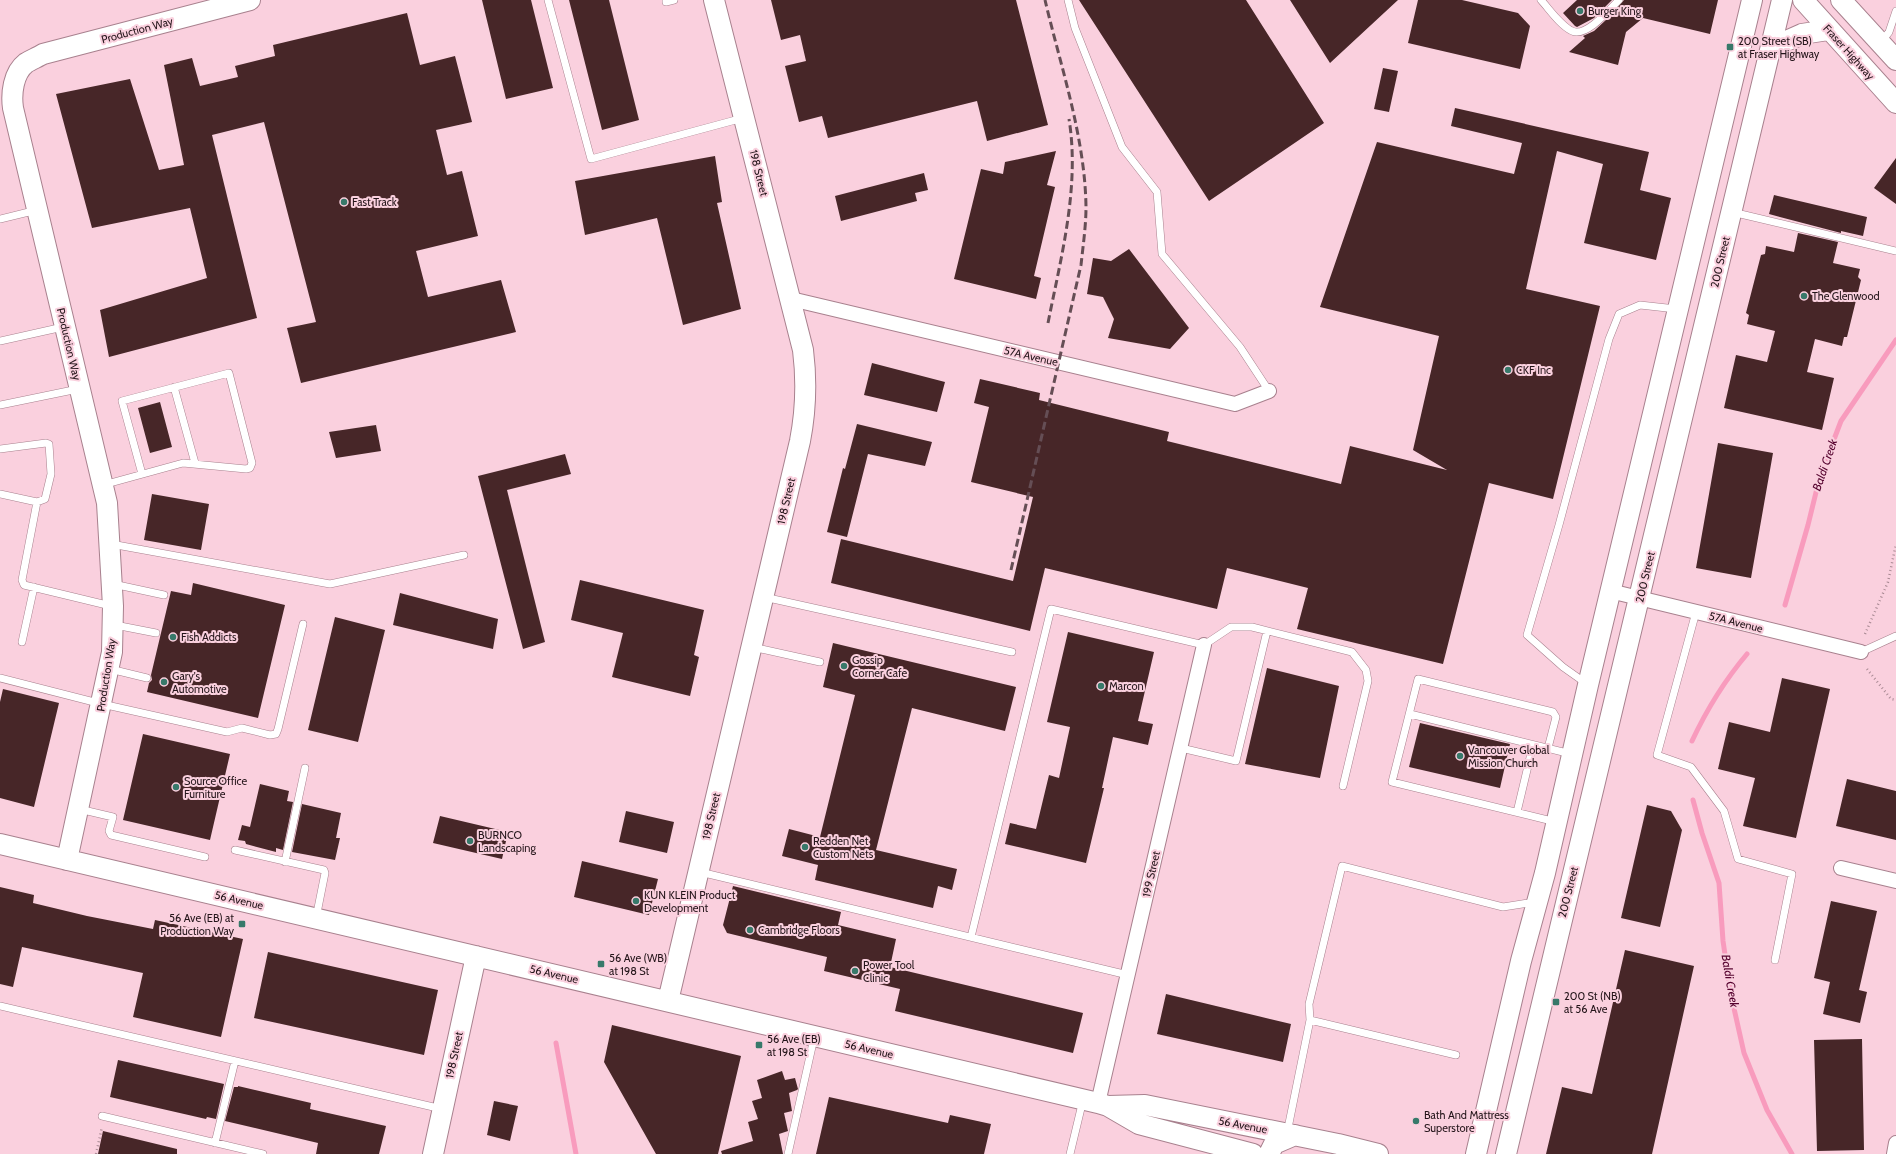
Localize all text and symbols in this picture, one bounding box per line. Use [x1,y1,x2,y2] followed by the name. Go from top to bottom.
[1588,4,1642,18] place label: Burger King
[1575,6,1585,16] marker: Burger King
[100,14,175,46] street label: Production Way
[1820,21,1878,83] street label: Fraser Highway
[1738,34,1820,61] place label: 200 Street (SB) at Fraser Highway
[1725,42,1735,52] marker: 200 Street (SB) at Fraser Highway
[746,148,772,198] street label: 198 Street
[352,195,397,209] place label: Fast Track
[339,197,349,207] marker: Fast Track
[1707,235,1733,289] street label: 200 Street
[1812,289,1880,303] place label: The Glenwood
[1799,291,1809,301] marker: The Glenwood
[54,306,84,382] street label: Production Way
[1003,343,1060,369] street label: 57A Avenue
[1516,363,1551,377] place label: CKF Inc
[1503,365,1513,375] marker: CKF Inc
[1809,436,1841,493] water label: Baldi Creek
[774,476,798,526] street label: 198 Street
[1632,550,1658,604] street label: 200 Street
[1708,609,1765,636] street label: 57A Avenue
[181,630,237,644] place label: Fish Addicts
[168,632,178,642] marker: Fish Addicts
[93,637,119,713] street label: Production Way
[852,653,907,680] place label: Gossip Corner Cafe
[839,661,849,671] marker: Gossip Corner Cafe
[172,669,227,696] place label: Gary's Automotive
[159,677,169,687] marker: Gary's Automotive
[1109,679,1144,693] place label: Marcon
[1096,681,1106,691] marker: Marcon
[1468,743,1550,770] place label: Vancouver Global Mission Church
[1455,751,1465,761] marker: Vancouver Global Mission Church
[184,774,248,801] place label: Source Office Furniture
[171,782,181,792] marker: Source Office Furniture
[699,791,723,841] street label: 198 Street
[478,828,536,855] place label: BURNCO Landscaping
[813,834,874,861] place label: Redden Net Custom Nets
[465,836,475,846] marker: BURNCO Landscaping
[800,842,810,852] marker: Redden Net Custom Nets
[1139,849,1163,898] street label: 199 Street
[1555,865,1581,919] street label: 200 Street
[213,888,265,912] street label: 56 Avenue
[644,888,736,915] place label: KUN KLEIN Product Development
[631,896,641,906] marker: KUN KLEIN Product Development
[160,911,234,938] place label: 56 Ave (EB) at Production Way
[237,919,247,929] marker: 56 Ave (EB) at Production Way
[758,923,840,937] place label: Cambridge Floors
[745,925,755,935] marker: Cambridge Floors
[609,951,667,978] place label: 56 Ave (WB) at 198 St
[1718,953,1743,1009] water label: Baldi Creek
[863,958,915,985] place label: Power Tool Clinic
[596,959,606,969] marker: 56 Ave (WB) at 198 St
[528,962,580,986] street label: 56 Avenue
[850,966,860,976] marker: Power Tool Clinic
[1564,989,1621,1016] place label: 200 St (NB) at 56 Ave
[1551,997,1561,1007] marker: 200 St (NB) at 56 Ave
[442,1030,466,1080] street label: 198 Street
[767,1032,821,1059] place label: 56 Ave (EB) at 198 St
[843,1037,895,1061] street label: 56 Avenue
[754,1040,764,1050] marker: 56 Ave (EB) at 198 St
[1424,1108,1509,1135] place label: Bath And Mattress Superstore
[1217,1113,1269,1137] street label: 56 Avenue
[1411,1116,1421,1126] marker: Bath And Mattress Superstore

